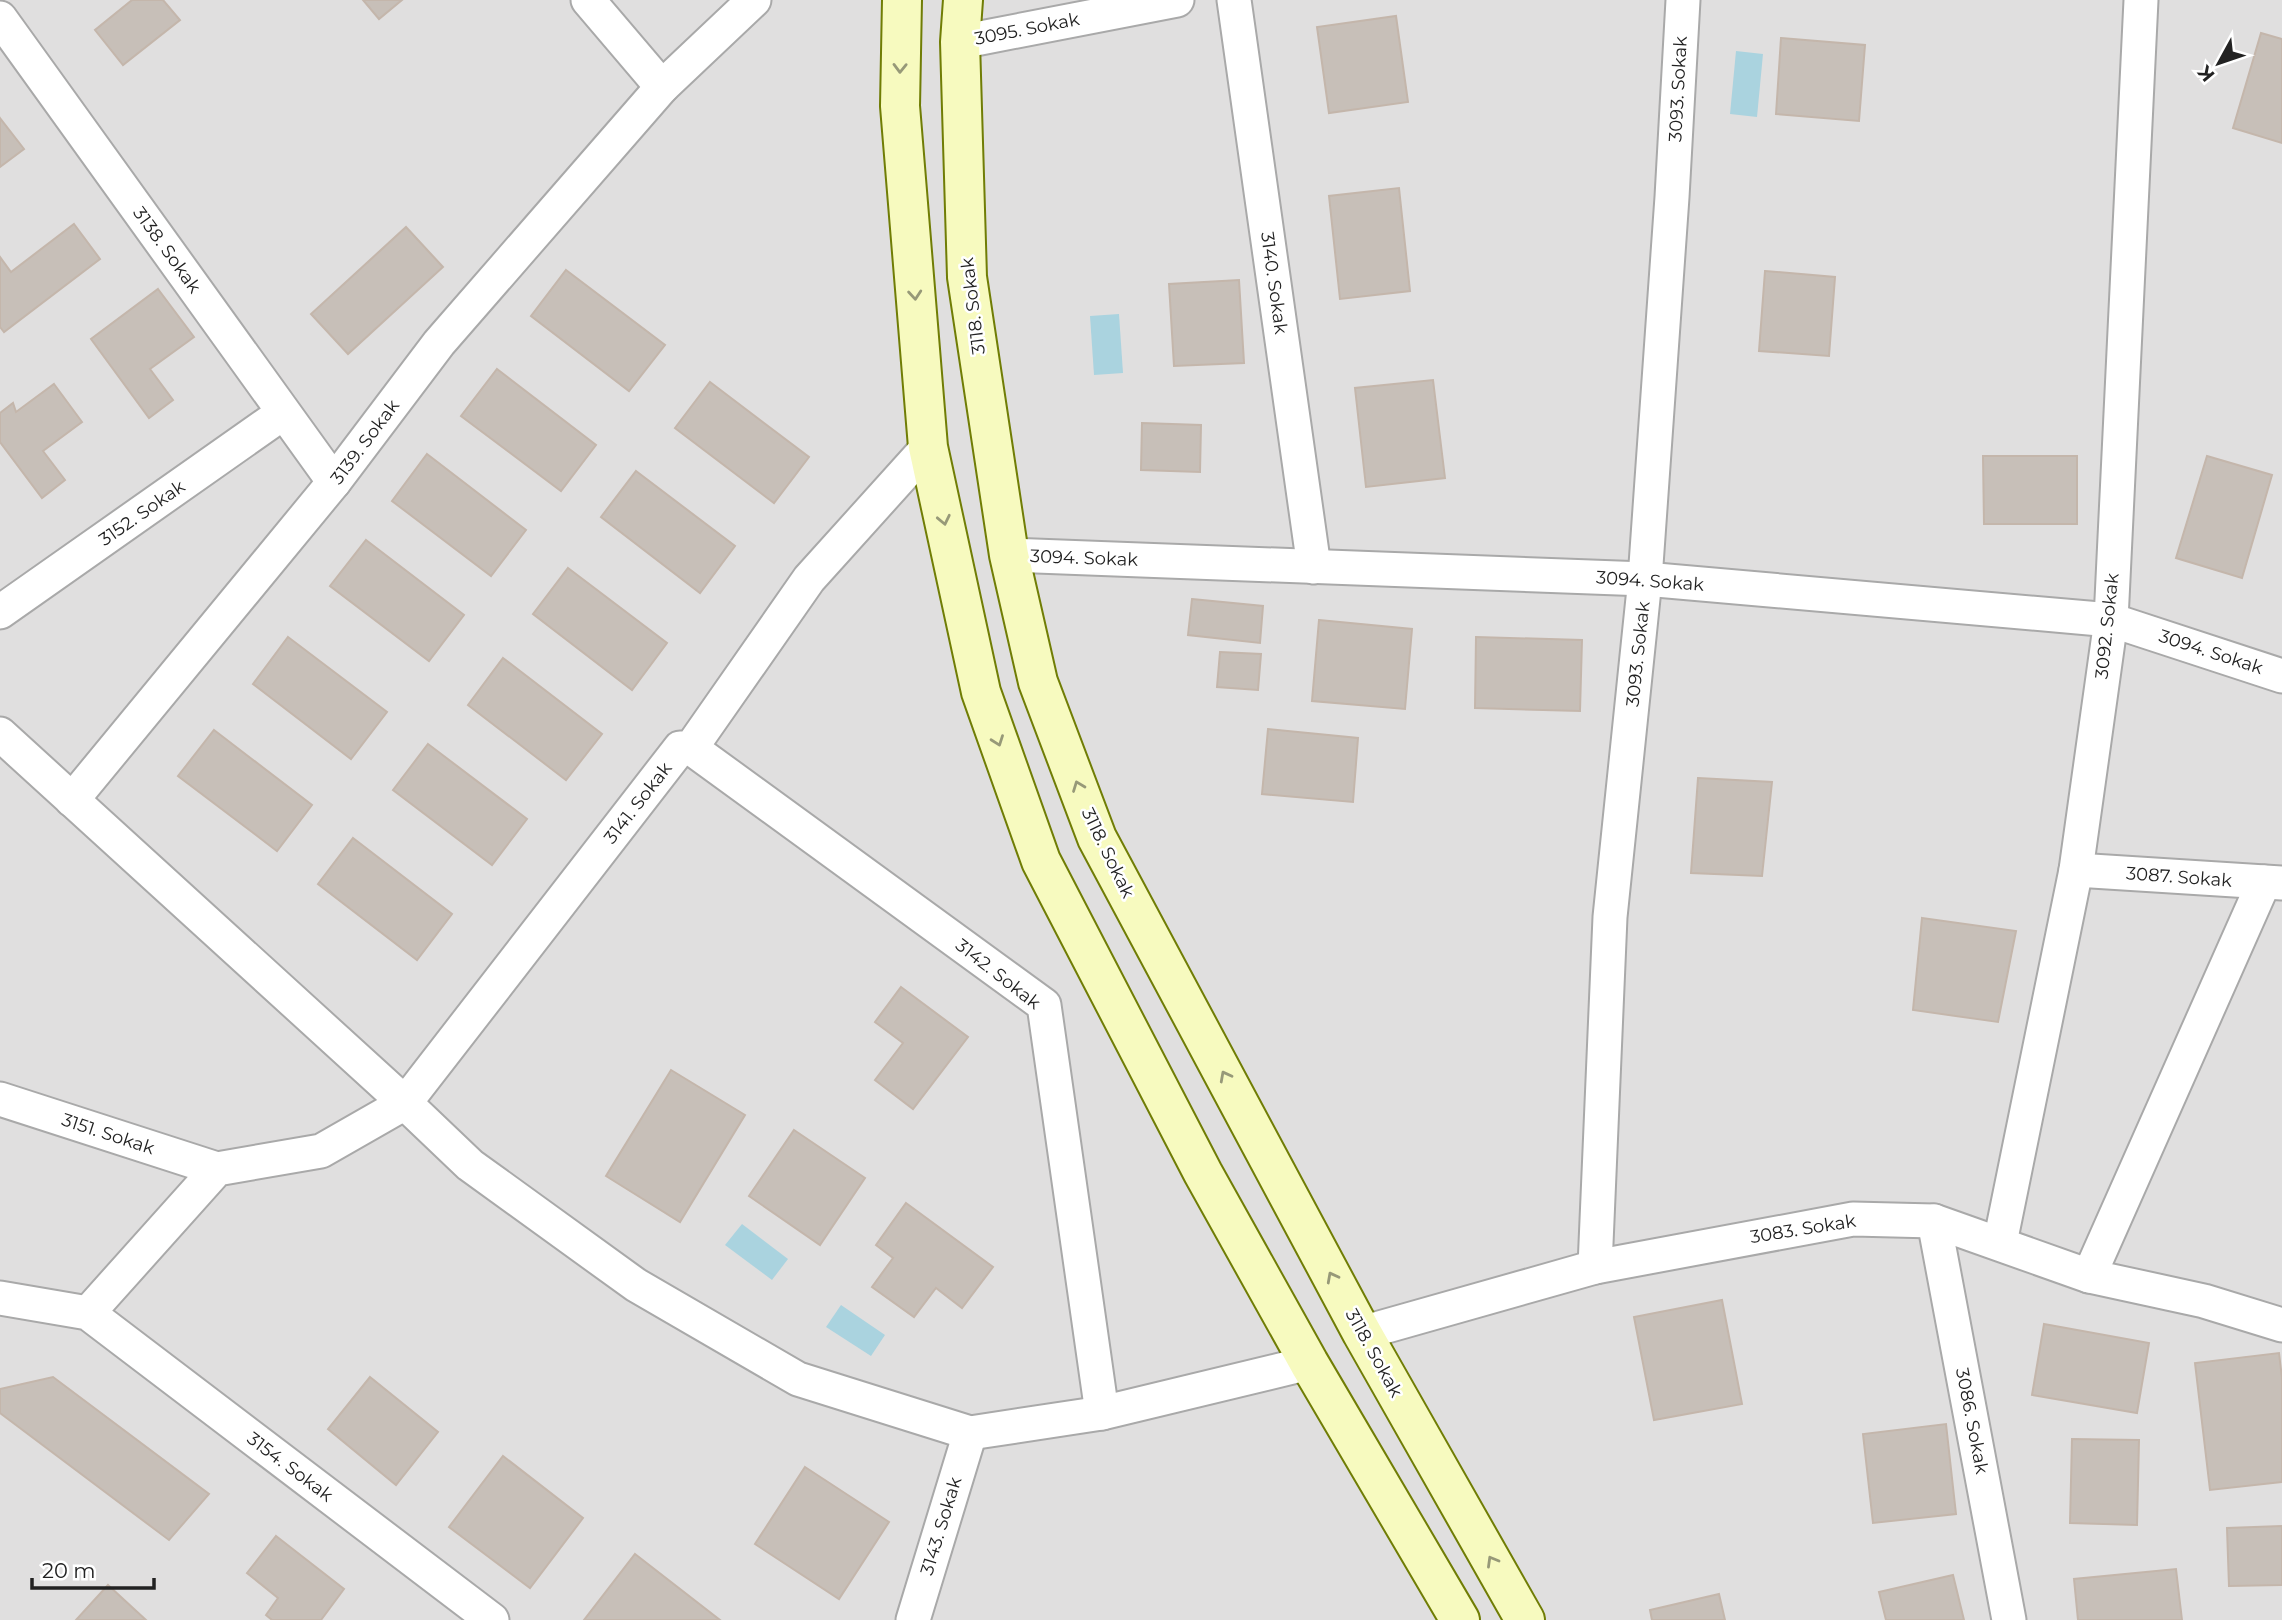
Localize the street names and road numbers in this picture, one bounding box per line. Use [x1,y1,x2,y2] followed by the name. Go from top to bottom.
[973,8,1081,50] street label: 3095. Sokak
[1664,35,1692,142] street label: 3093. Sokak
[128,203,206,298] street label: 3138. Sokak
[1256,230,1292,336] street label: 3140. Sokak
[956,256,990,356] street label: 3118. Sokak
[326,395,404,489] street label: 3139. Sokak
[95,475,189,551] street label: 3152. Sokak
[1030,545,1139,571] street label: 3094. Sokak
[1595,566,1705,596] street label: 3094. Sokak
[2091,572,2124,680] street label: 3092. Sokak
[1622,600,1654,708] street label: 3093. Sokak
[2156,625,2266,679] street label: 3094. Sokak
[599,758,677,848] street label: 3141. Sokak
[1077,804,1139,902] street label: 3118. Sokak
[2125,862,2233,892] street label: 3087. Sokak
[951,934,1045,1014] street label: 3142. Sokak
[59,1109,157,1159] street label: 3151. Sokak
[1749,1210,1858,1248] street label: 3083. Sokak
[1341,1305,1407,1401] street label: 3118. Sokak
[1951,1366,1993,1476] street label: 3086. Sokak
[243,1428,338,1507] street label: 3154. Sokak
[916,1474,966,1578] street label: 3143. Sokak

